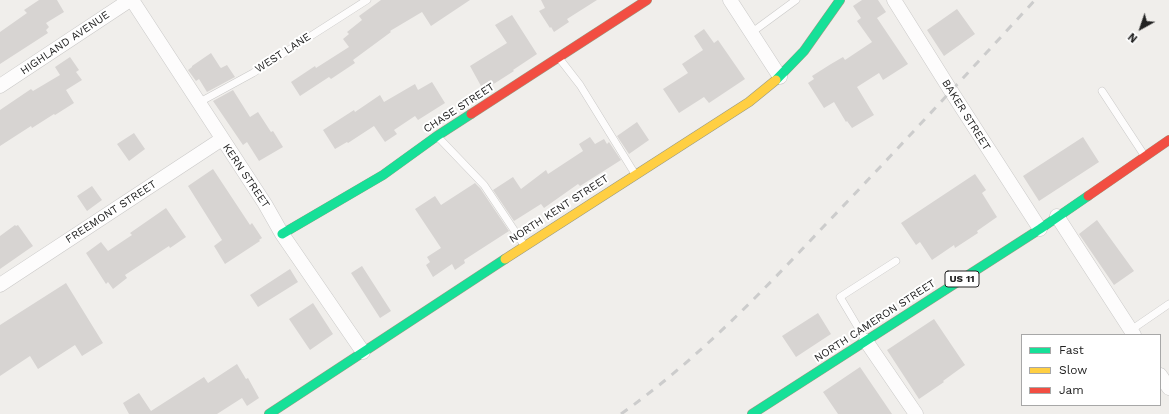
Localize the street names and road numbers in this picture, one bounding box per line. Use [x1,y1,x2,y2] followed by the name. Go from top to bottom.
[18,8,112,78] street label: HIGHLAND AVENUE
[253,30,313,76] street label: WEST LANE
[939,77,993,153] street label: BAKER STREET
[421,80,497,136] street label: CHASE STREET
[220,141,272,211] street label: KERN STREET
[507,172,611,246] street label: NORTH KENT STREET
[63,178,159,246] street label: FREEMONT STREET
[945,271,979,287] road number: US 11
[812,277,938,365] street label: NORTH CAMERON STREET

